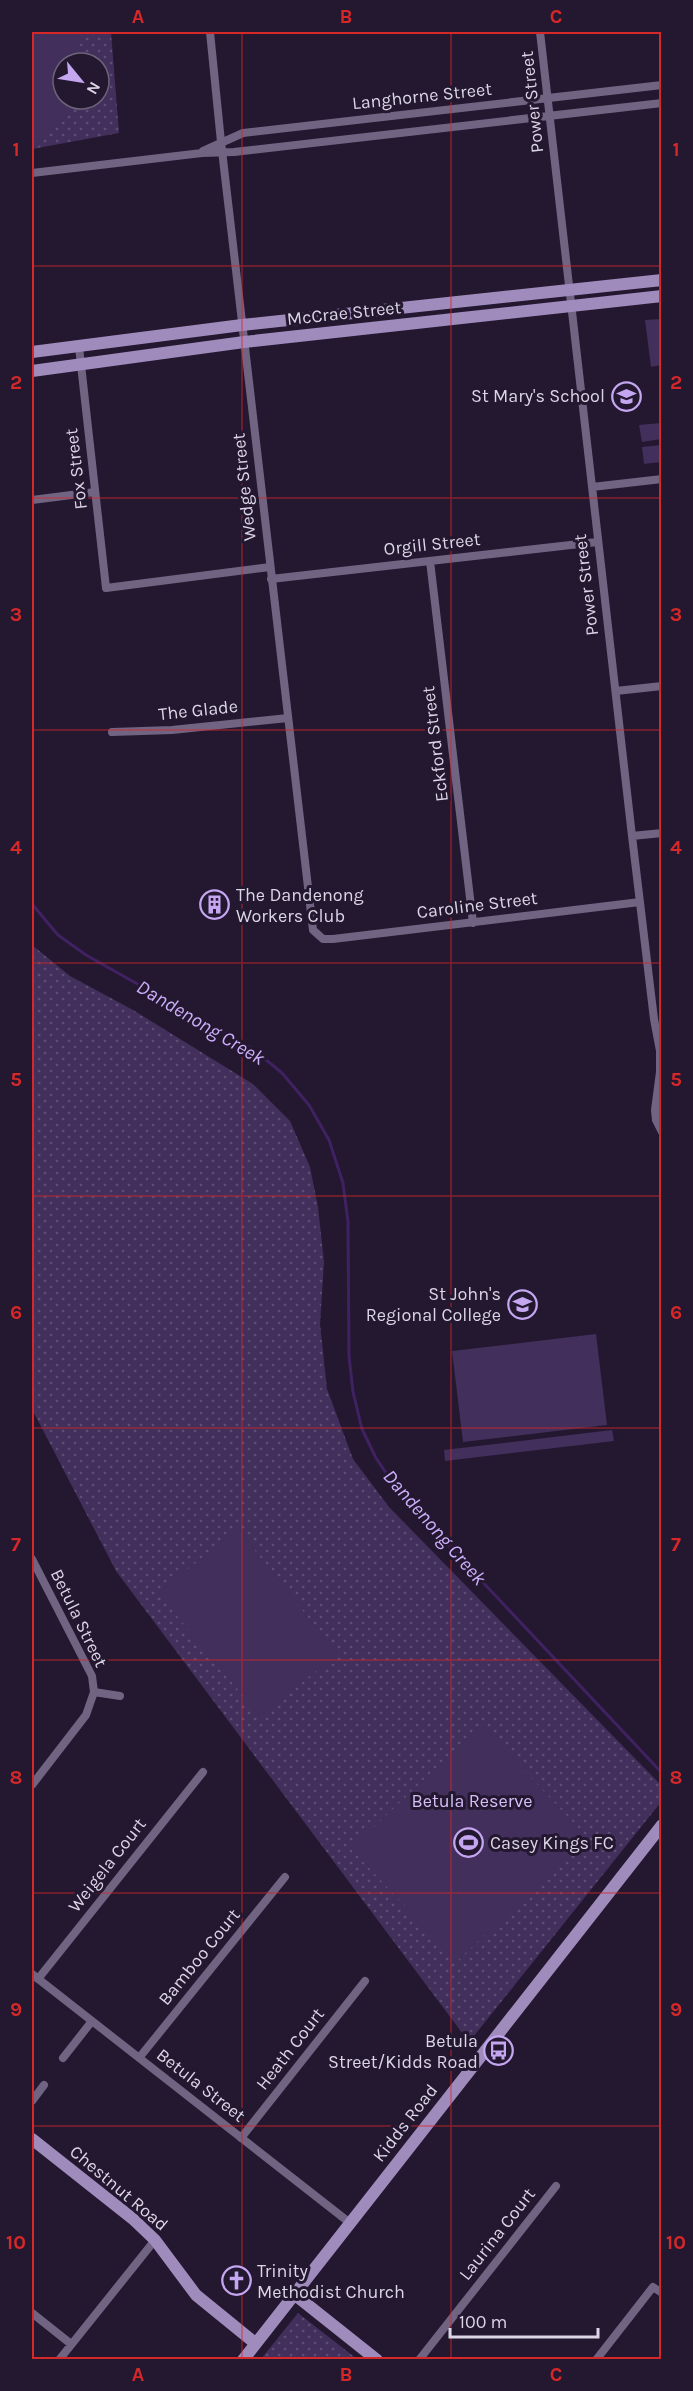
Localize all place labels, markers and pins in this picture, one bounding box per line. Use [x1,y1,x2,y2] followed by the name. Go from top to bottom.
[610,380,642,412] school or university icon: St Mary's School
[471,385,605,407] place label: St Mary's School
[236,884,364,927] place label: The Dandenong Workers Club
[199,889,231,921] building icon: The Dandenong Workers Club
[366,1283,501,1326] place label: St John's Regional College
[506,1288,538,1320] school or university icon: St John's Regional College
[453,1827,485,1859] sports icon: Casey Kings FC
[490,1832,614,1854] place label: Casey Kings FC
[328,2030,478,2073] place label: Betula Street/Kidds Road
[483,2035,515,2067] bus stop icon: Betula Street/Kidds Road
[257,2260,405,2303] place label: Trinity Methodist Church
[220,2265,252,2297] church icon: Trinity Methodist Church

